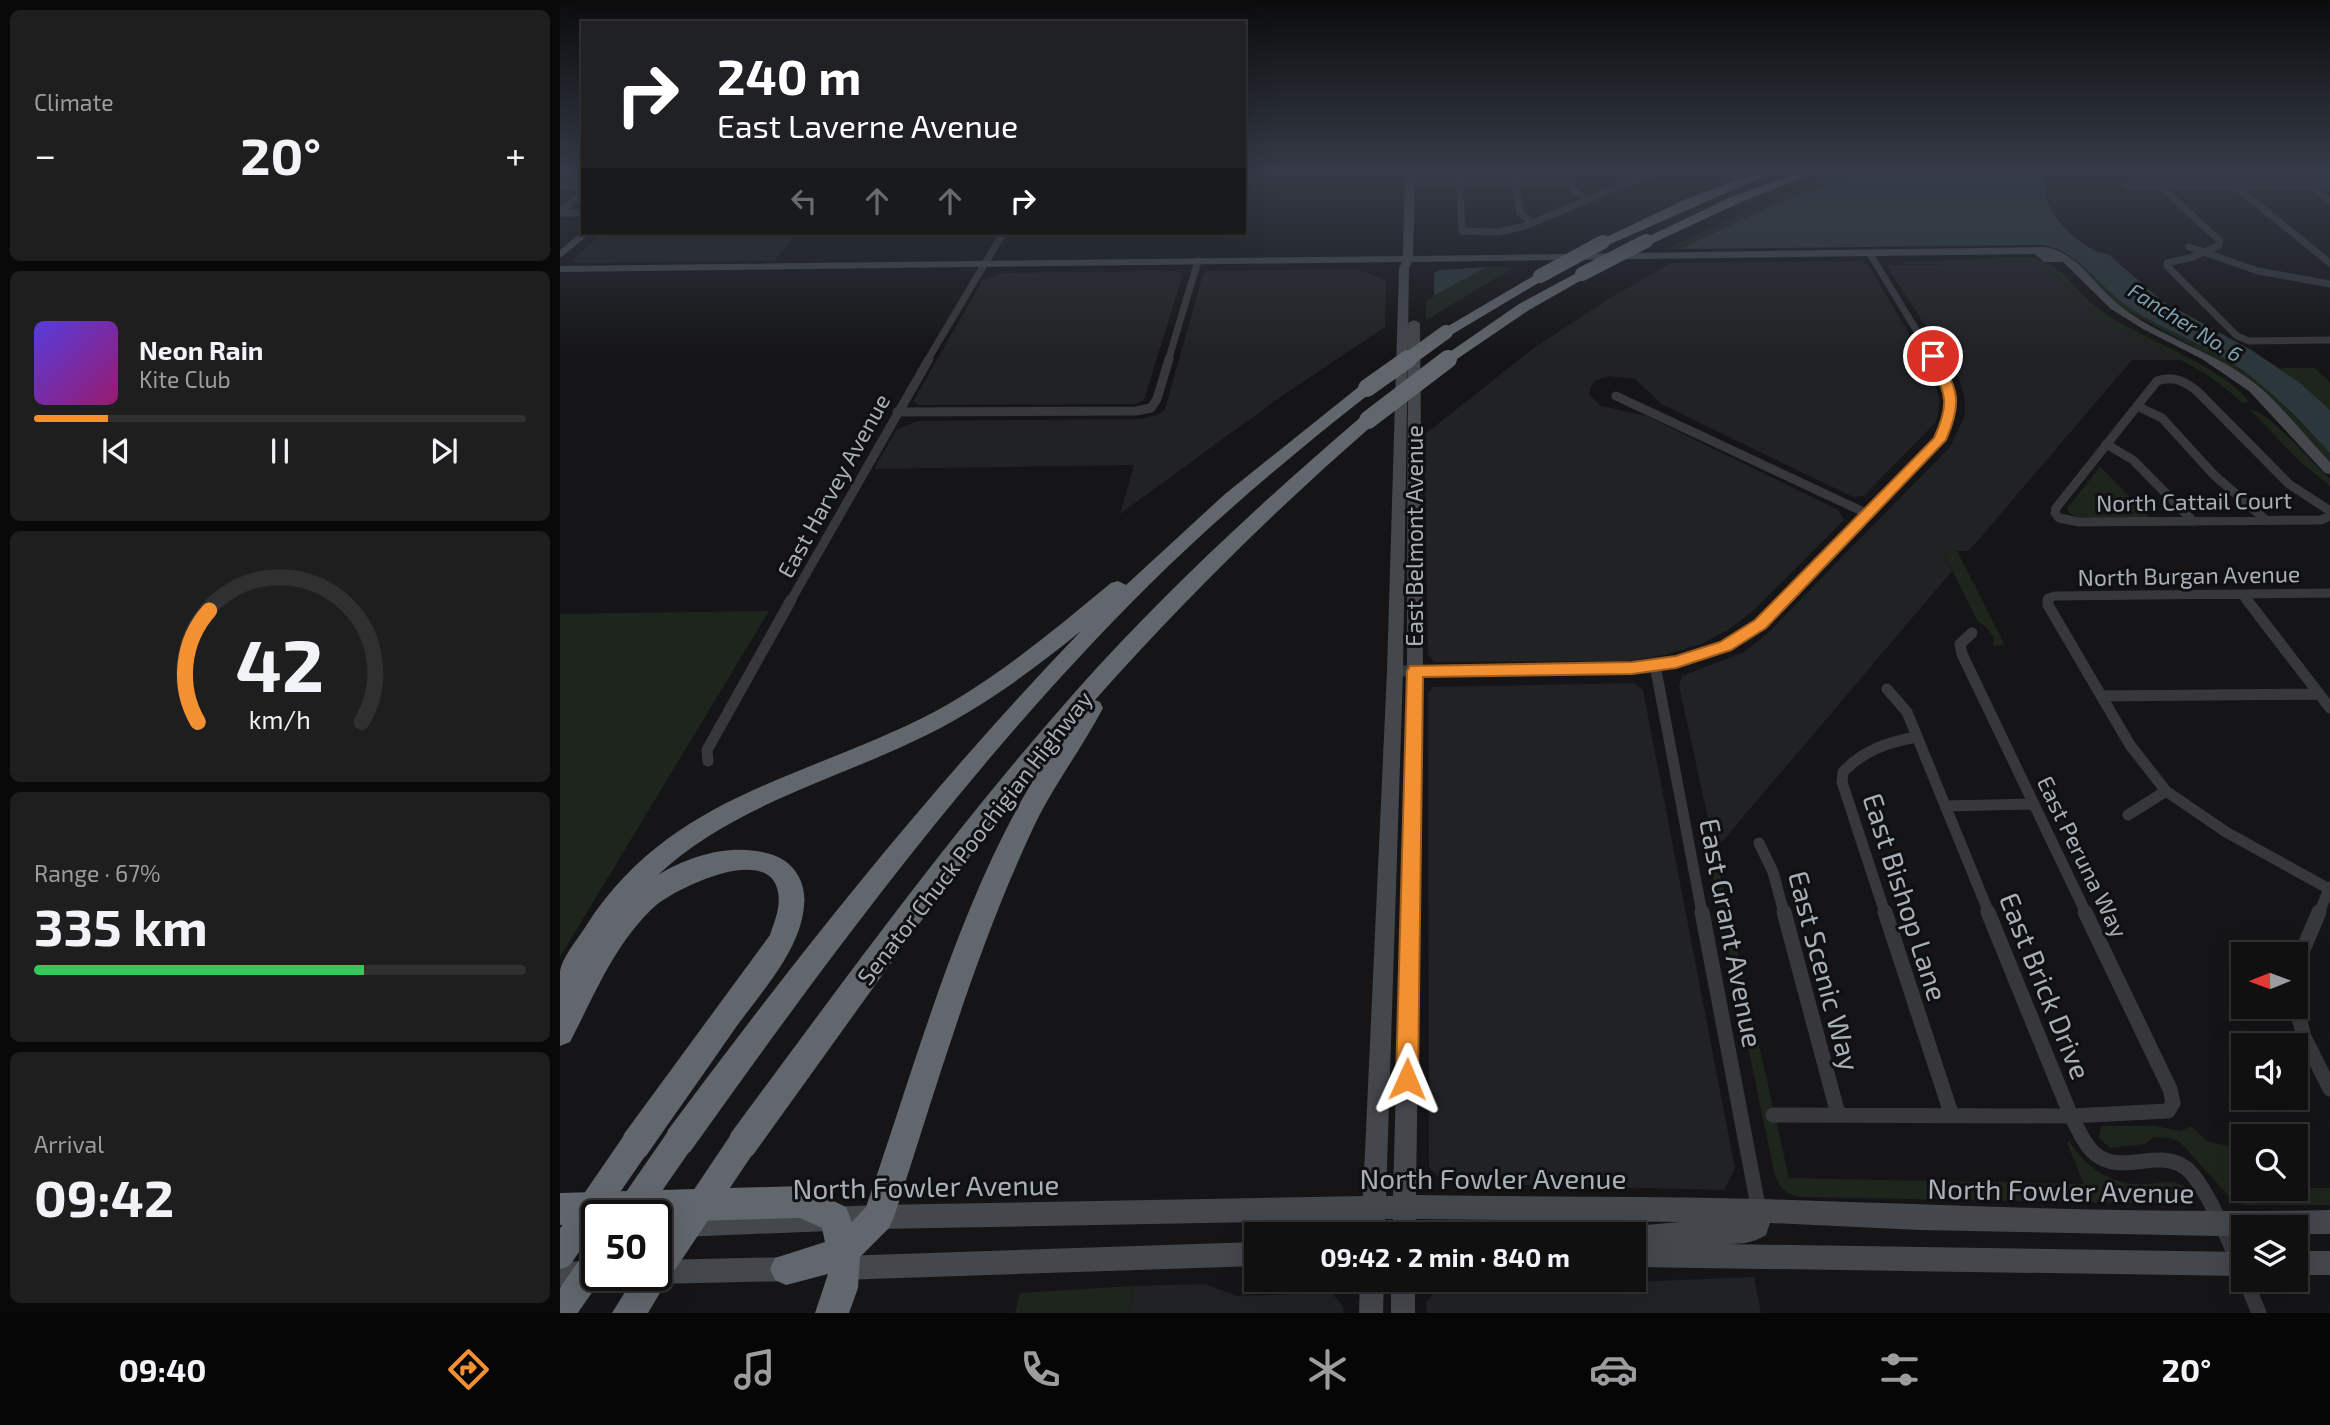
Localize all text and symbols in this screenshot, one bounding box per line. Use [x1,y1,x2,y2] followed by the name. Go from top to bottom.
[717,46,861,105] text: 240 m
[602,49,693,140] icon: right
[34,88,114,116] text: Climate
[717,106,1018,144] text: East Laverne Avenue
[240,123,321,185] text: 20°
[34,131,56,177] text: −
[505,131,526,177] text: +
[785,182,823,220] icon: left
[858,182,896,220] icon: ahead
[931,182,969,220] icon: ahead
[1004,182,1042,220] icon: right
[2124,277,2247,367] water label: Fancher No. 6
[1903,326,1963,386] pin
[139,334,263,365] text: Neon Rain
[1914,337,1952,375] icon: arrive
[139,365,231,393] text: Kite Club
[771,389,895,582] street label: East Harvey Avenue
[1400,425,1428,647] street label: East Belmont Avenue
[97,432,135,470] icon: previous
[261,432,299,470] icon: pause
[425,432,463,470] icon: next
[2096,485,2292,517] street label: North Cattail Court
[2077,559,2301,591] street label: North Burgan Avenue
[236,620,324,708] text: 42
[851,685,1098,990] street label: Senator Chuck Poochigian Highway
[249,704,311,734] text: km/h
[2032,771,2134,942] street label: East Peruna Way
[1856,789,1956,1005] street label: East Bishop Lane
[1693,815,1771,1050] street label: East Grant Avenue
[34,859,160,887] text: Range · 67%
[1782,867,1868,1075] street label: East Scenic Way
[1993,887,2099,1084] street label: East Brick Drive
[34,894,208,956] text: 335 km
[2231,942,2308,1018] north arrow
[2231,942,2308,1292] map controls
[2231,1033,2308,1110] button: sound
[1370,1042,1444,1116] position arrow
[2231,1124,2308,1201] button: search
[34,1130,104,1158] text: Arrival
[1360,1161,1626,1195] street label: North Fowler Avenue
[34,1165,174,1227] text: 09:42
[792,1167,1060,1205] street label: North Fowler Avenue
[1927,1171,2195,1209] street label: North Fowler Avenue
[581,1200,672,1291] speed limit sign: 50
[2231,1215,2308,1292] button: layers
[1320,1241,1570,1272] text: 09:42 · 2 min · 840 m
[444,1345,493,1394] icon: directions
[730,1345,779,1394] icon: music
[1016,1345,1065,1394] icon: phone
[1303,1345,1352,1394] icon: climate
[1589,1345,1638,1394] icon: car
[1875,1345,1924,1394] icon: filters
[119,1350,207,1388] text: 09:40
[2161,1350,2211,1388] text: 20°

